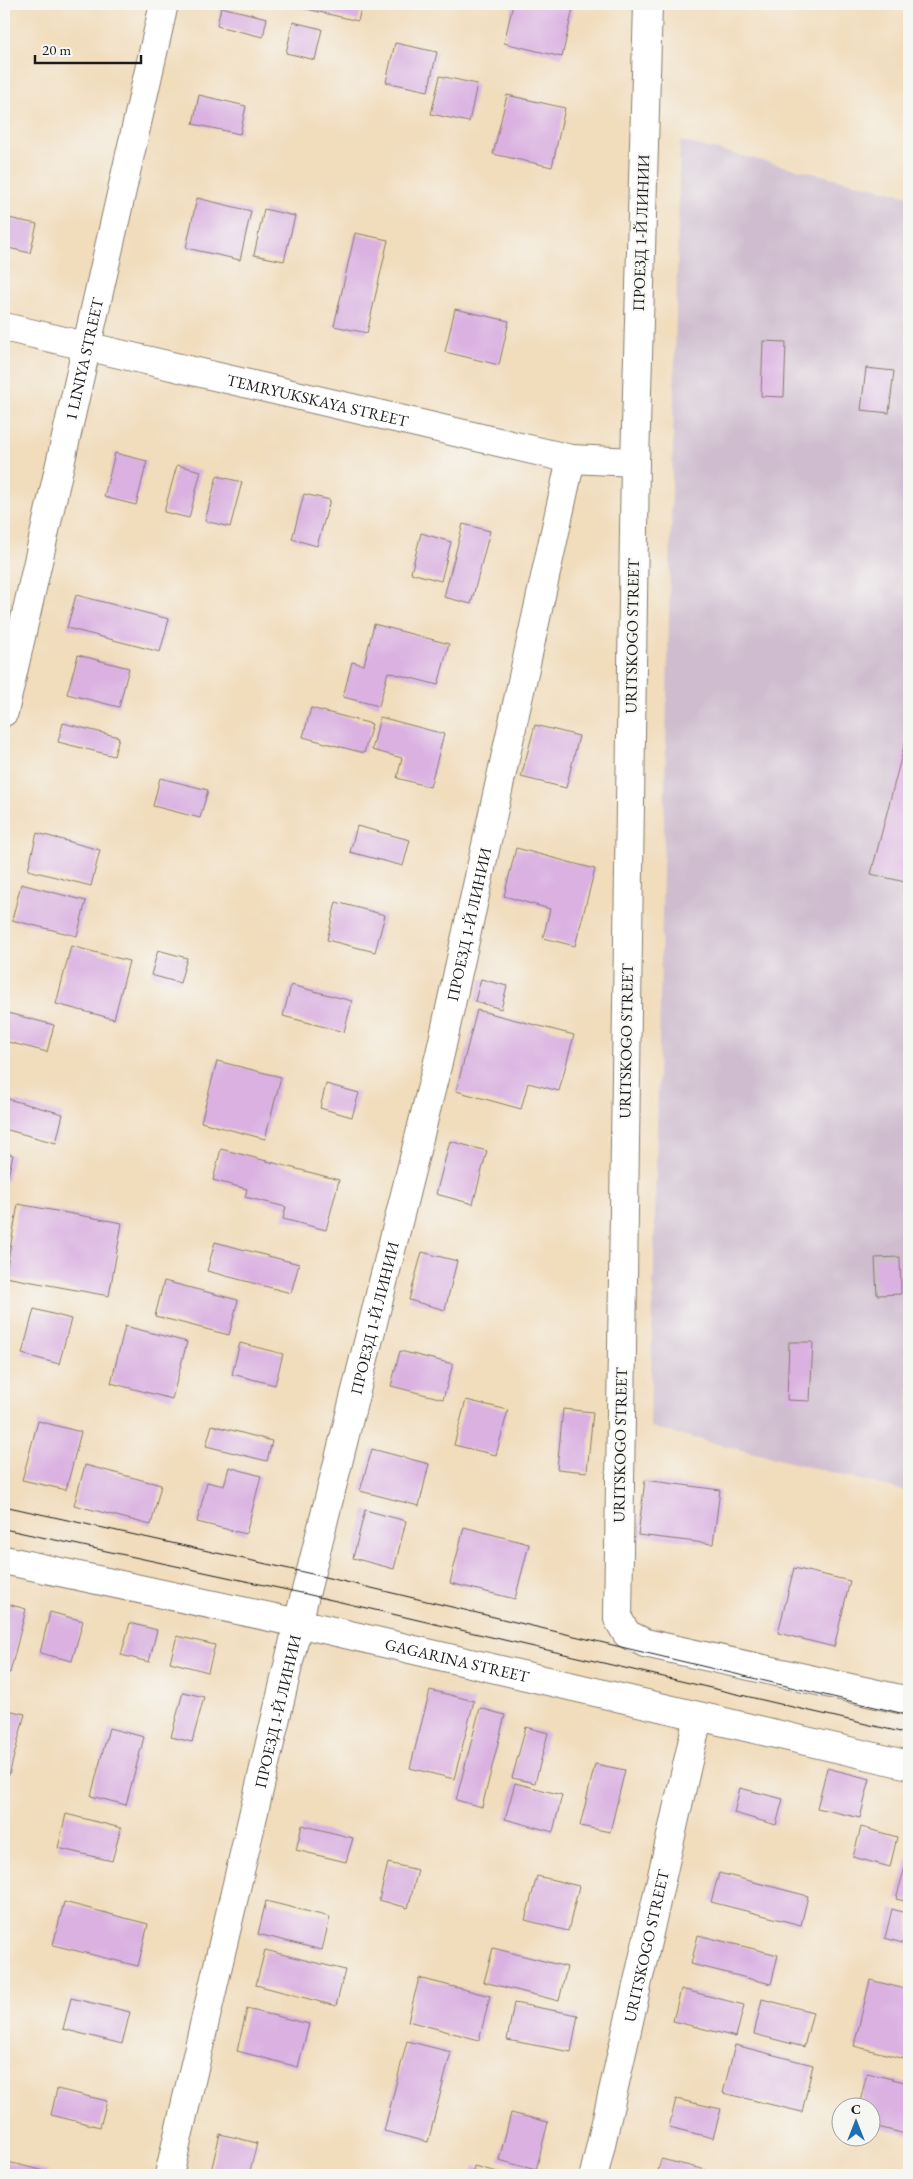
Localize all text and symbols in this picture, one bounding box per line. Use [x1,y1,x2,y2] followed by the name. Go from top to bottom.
[35,32,141,64] scale bar
[42,40,71,59] text: 20 m
[628,154,654,312] street label: ПРОЕЗД 1-Й ЛИНИИ
[60,295,108,422] street label: 1 LINIYA STREET
[225,369,411,431] street label: TEMRYUKSKAYA STREET
[620,558,644,714] street label: URITSKOGO STREET
[441,845,496,1003] street label: ПРОЕЗД 1-Й ЛИНИИ
[614,963,638,1119] street label: URITSKOGO STREET
[345,1239,403,1397] street label: ПРОЕЗД 1-Й ЛИНИИ
[608,1367,632,1523] street label: URITSKOGO STREET
[249,1633,305,1790] street label: ПРОЕЗД 1-Й ЛИНИИ
[383,1633,531,1687] street label: GAGARINA STREET
[619,1867,674,2024] street label: URITSKOGO STREET
[830,2096,880,2146] north arrow
[851,2100,861,2118] text: С

